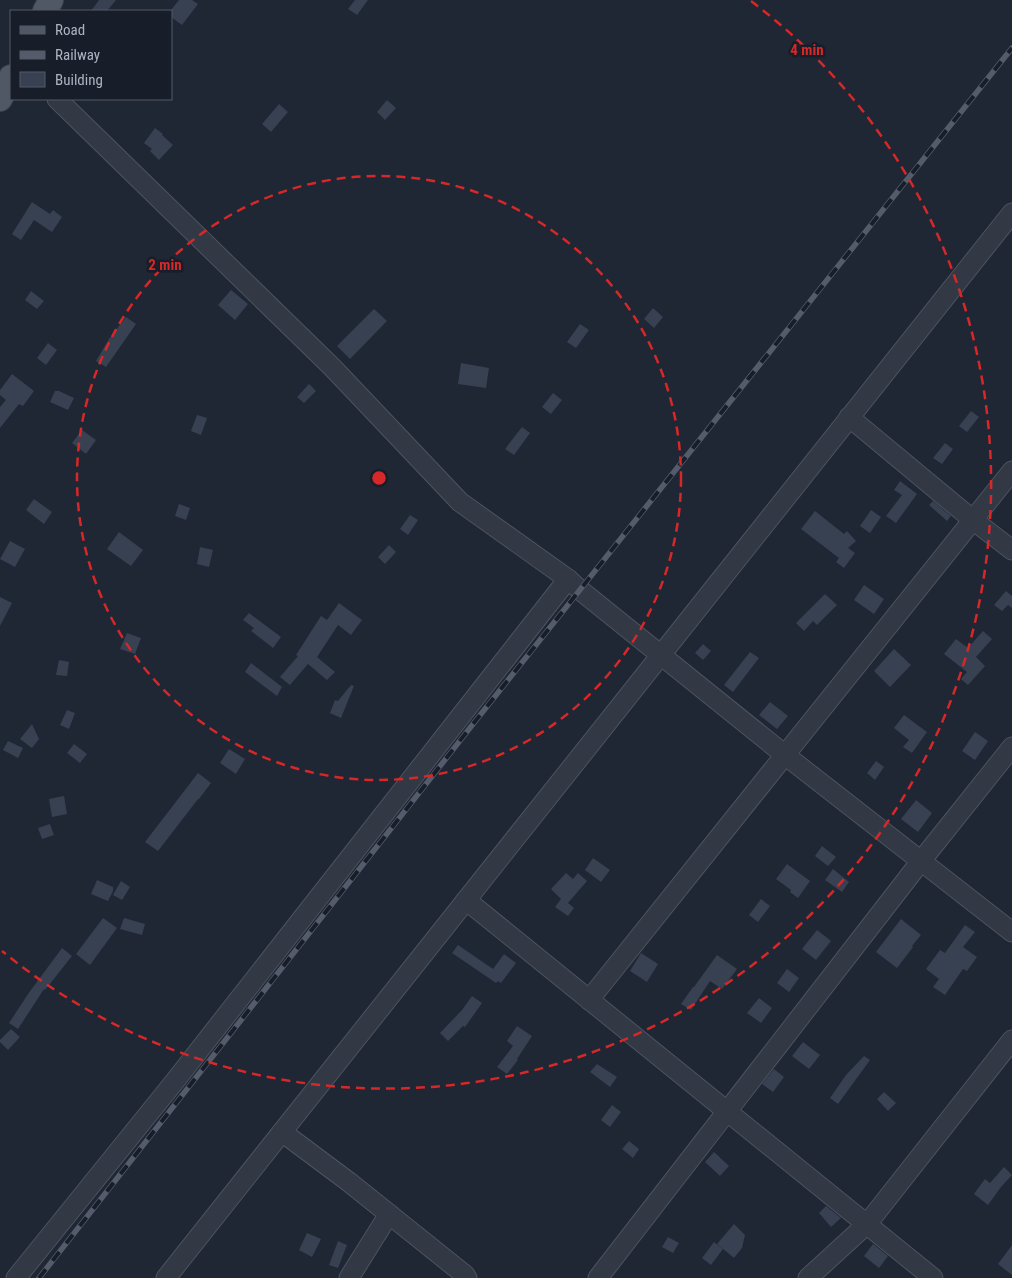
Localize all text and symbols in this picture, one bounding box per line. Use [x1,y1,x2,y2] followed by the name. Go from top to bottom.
[10,10,172,100] legend
[55,21,85,39] text: Road
[790,41,824,59] text: 4 min
[55,46,100,64] text: Railway
[55,71,103,89] text: Building
[148,256,182,274] text: 2 min
[370,469,388,487] centre of rings

